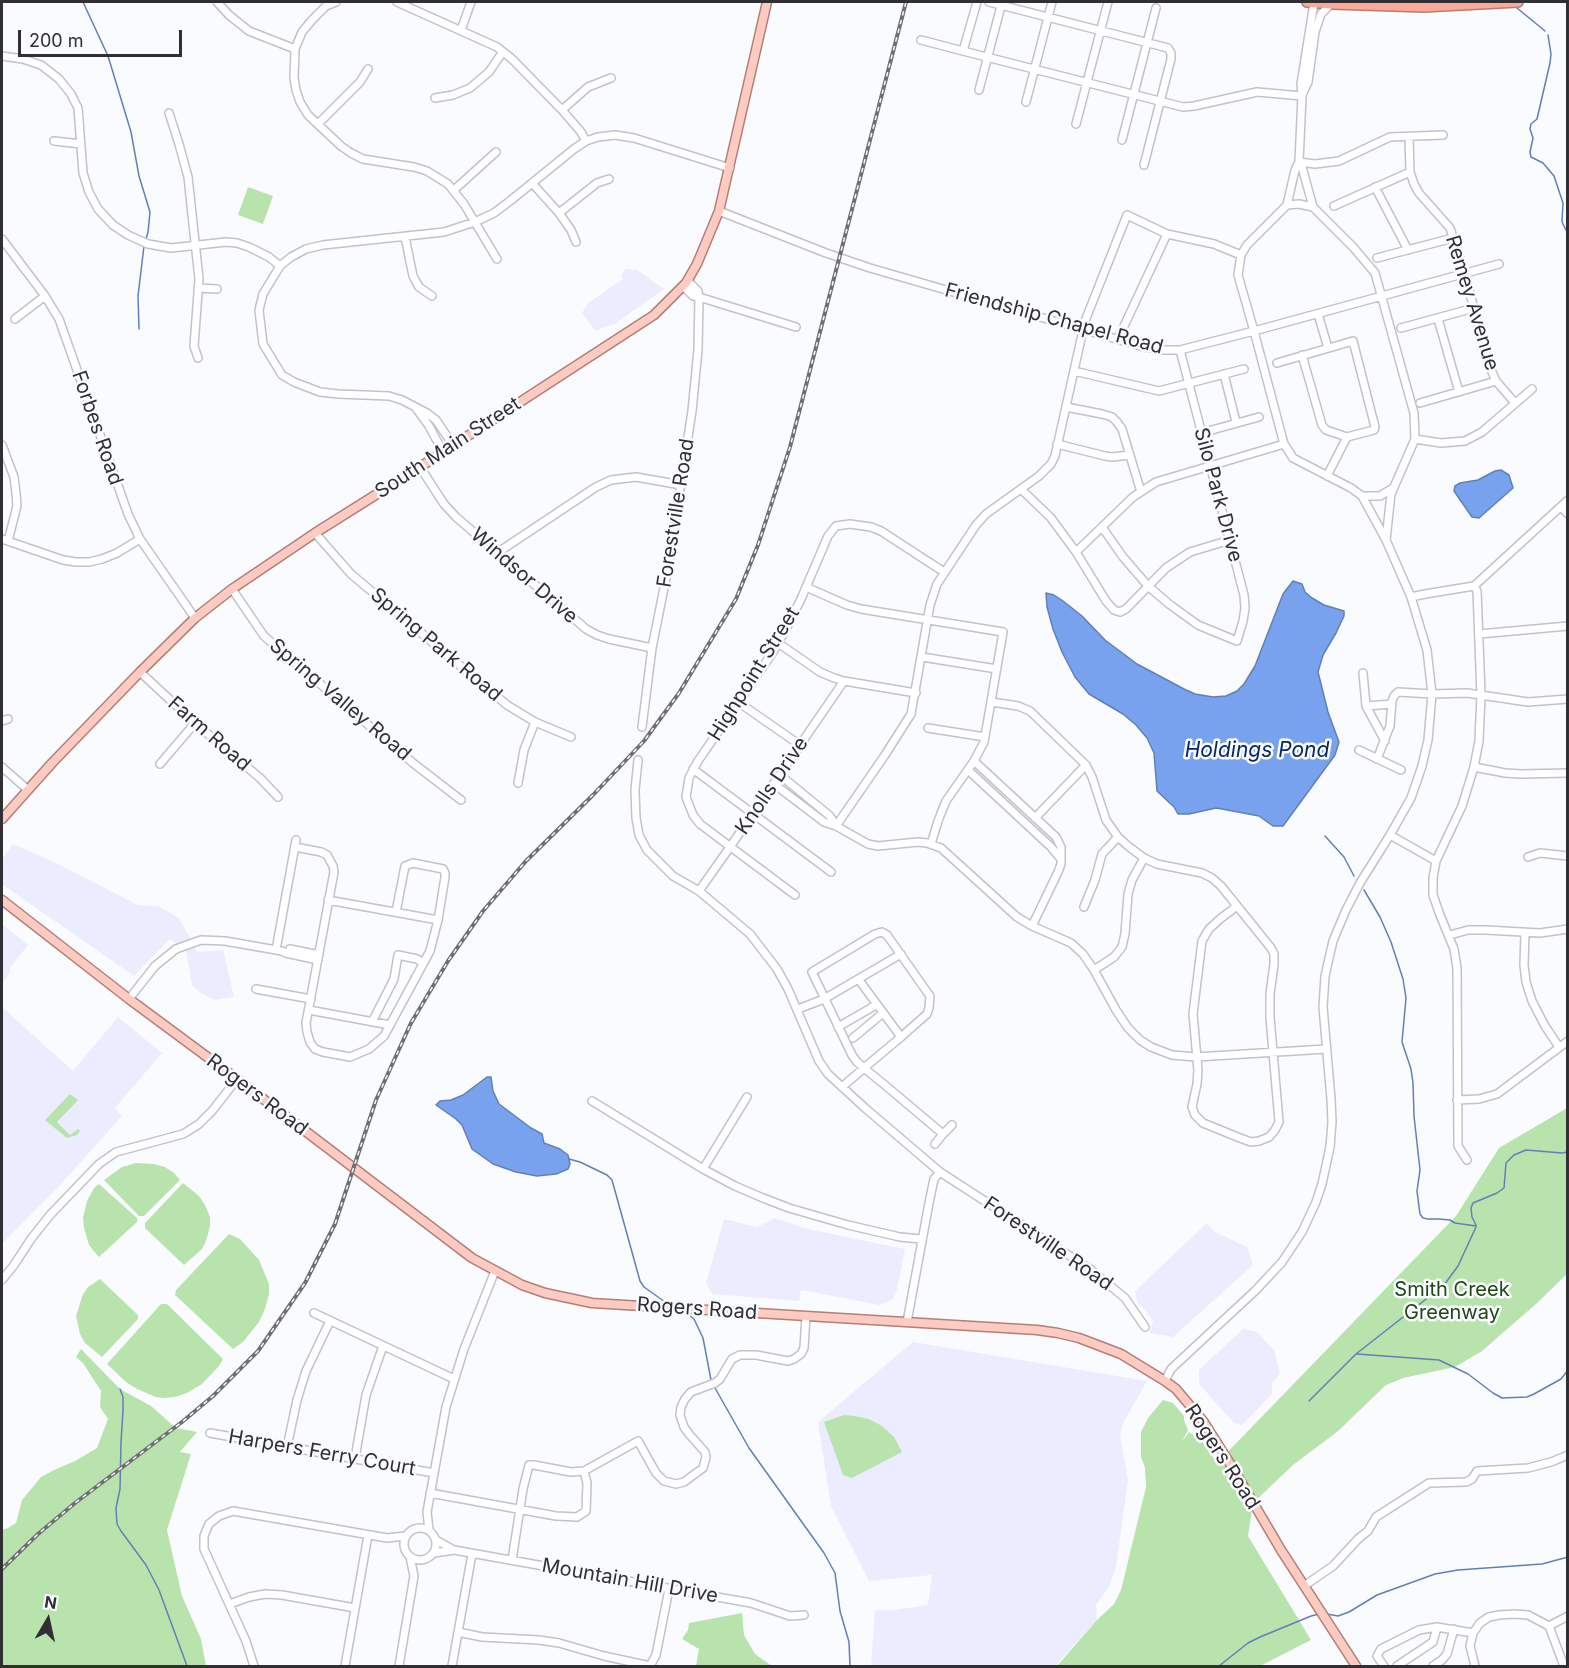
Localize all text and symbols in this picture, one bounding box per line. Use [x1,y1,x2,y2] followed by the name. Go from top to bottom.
[21,18,184,56] scale bar
[29,30,84,51] text: 200 m
[1440,232,1504,374] street label: Remey Avenue
[942,278,1166,360] street label: Friendship Chapel Road
[66,368,128,488] street label: Forbes Road
[371,392,525,504] street label: South Main Street
[1189,425,1247,565] street label: Silo Park Drive
[652,437,700,589] street label: Forestville Road
[466,523,582,629] street label: Windsor Drive
[365,583,507,707] street label: Spring Park Road
[703,603,805,745] street label: Highpoint Street
[264,634,416,766] street label: Spring Valley Road
[163,692,255,776] street label: Farm Road
[731,733,813,839] street label: Knolls Drive
[1185,738,1329,764] water label: Holdings Pond
[202,1049,312,1141] street label: Rogers Road
[979,1192,1117,1296] street label: Forestville Road
[1394,1278,1510,1325] park label: Smith Creek Greenway
[636,1293,758,1325] street label: Rogers Road
[1179,1400,1265,1514] street label: Rogers Road
[227,1425,417,1481] street label: Harpers Ferry Court
[540,1554,720,1608] street label: Mountain Hill Drive
[18,1590,78,1650] north arrow
[43,1591,58,1613] text: N

